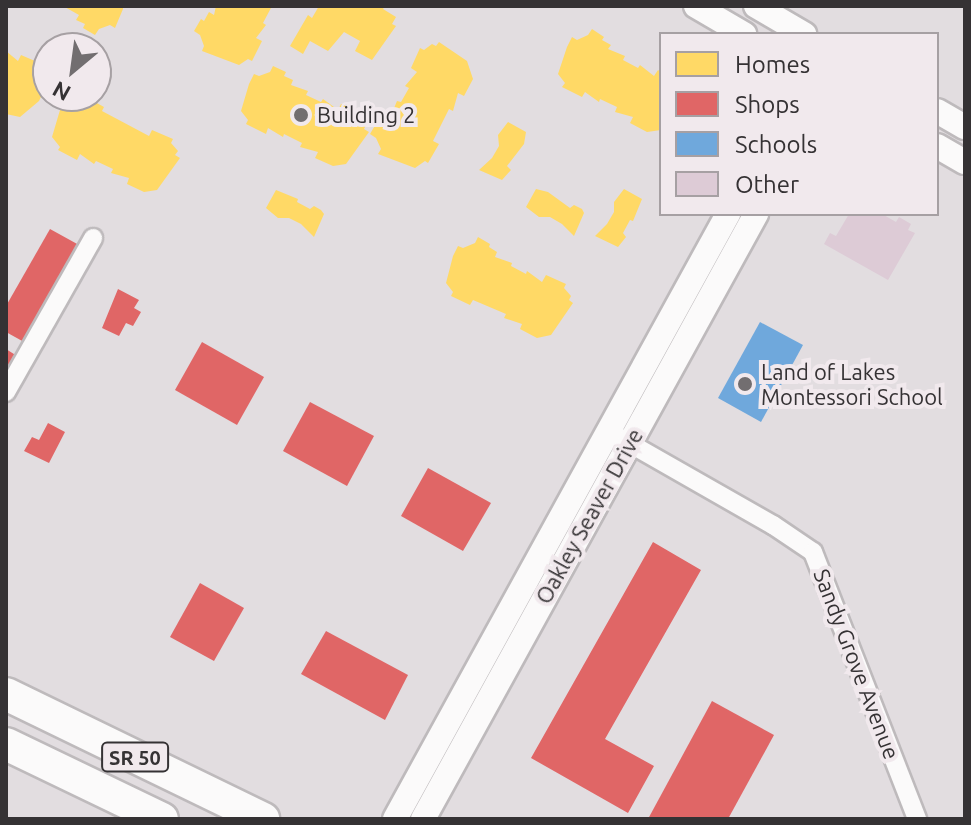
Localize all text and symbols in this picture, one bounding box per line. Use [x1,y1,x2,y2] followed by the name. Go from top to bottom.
[32,32,112,112] north arrow
[659,32,939,216] legend
[735,51,810,78] text: Homes
[48,77,74,107] text: N
[735,91,800,118] text: Shops
[317,102,416,128] place label: Building 2
[292,106,310,124] marker: Building 2
[735,131,817,158] text: Schools
[735,171,799,198] text: Other
[761,358,943,410] place label: Land of Lakes Montessori School
[736,375,754,393] marker: Land of Lakes Montessori School
[530,424,648,608] street label: Oakley Seaver Drive
[809,565,905,763] street label: Sandy Grove Avenue
[101,741,169,773] road number: SR 50

